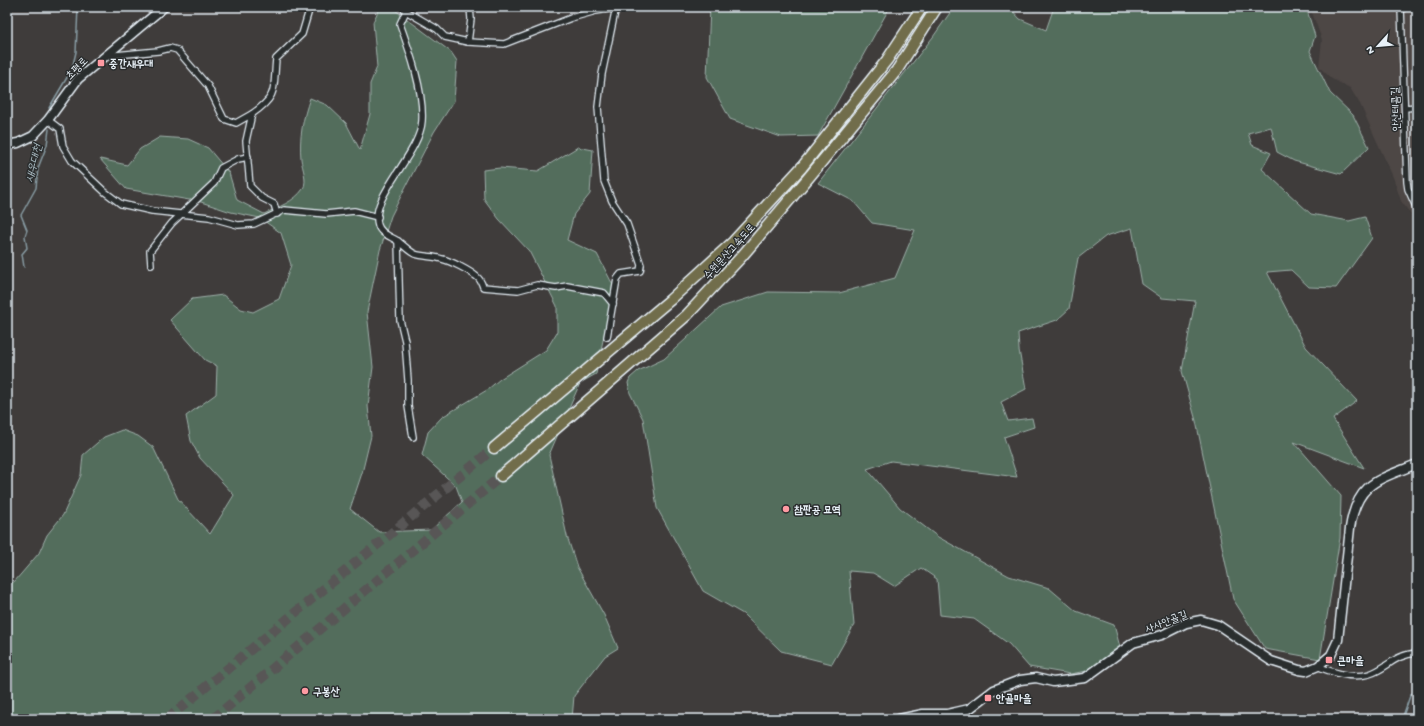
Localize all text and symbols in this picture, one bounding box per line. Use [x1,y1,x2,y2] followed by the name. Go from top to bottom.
[1358,26,1398,66] north arrow
[1364,44,1378,56] text: N
[63,55,91,83] street label: 초평로
[96,58,106,68] marker: 중간새우대
[109,58,153,71] place label: 중간새우대
[1389,86,1404,131] street label: 안산테콤길
[23,142,47,184] water label: 새우대천
[702,221,759,283] street label: 수원문산고속도로
[781,504,791,514] marker: 참판공 묘역
[794,504,841,517] place label: 참판공 묘역
[1144,608,1190,636] street label: 사사안골길
[1324,655,1334,665] marker: 큰마을
[1337,655,1364,668] place label: 큰마을
[300,686,310,696] marker: 구봉산
[313,686,340,699] place label: 구봉산
[983,693,993,703] marker: 안골마을
[996,693,1032,706] place label: 안골마을

